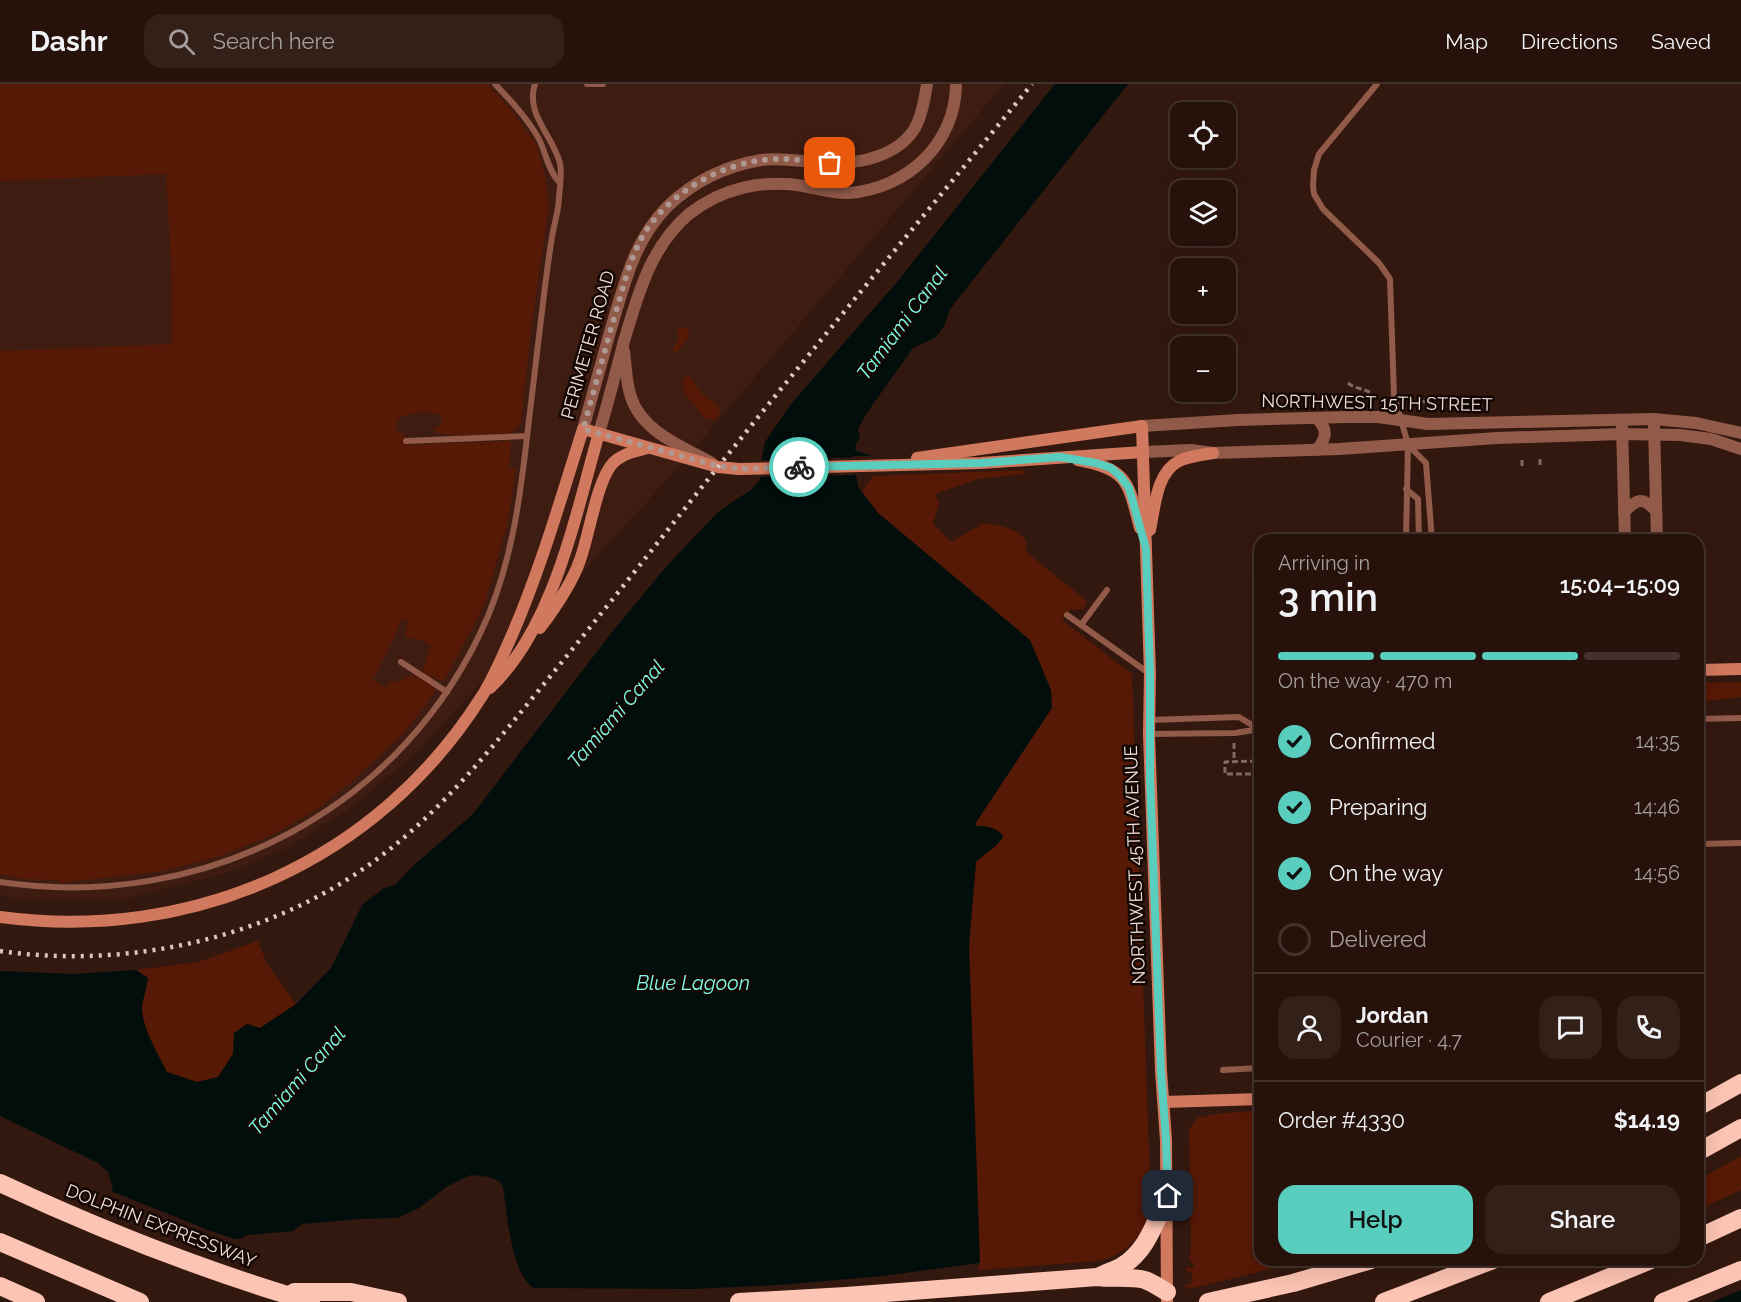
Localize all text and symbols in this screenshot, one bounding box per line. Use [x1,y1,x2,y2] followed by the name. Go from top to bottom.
[144,14,564,68] search box
[30,25,108,58] text: Dashr
[165,25,198,58] icon: search
[213,28,335,54] text: Search here
[1445,29,1488,54] text: Map
[1521,29,1618,54] text: Directions
[1651,29,1711,54] text: Saved
[1170,102,1236,402] map controls
[1170,102,1236,168] button: locate
[804,137,855,188] pin
[813,146,846,179] icon: bag
[1170,180,1236,246] button: layers
[1170,258,1236,324] button: +
[852,262,952,384] water label: Tamiami Canal
[556,268,619,421] street label: PERIMETER ROAD
[1170,336,1236,402] button: −
[1261,390,1493,415] street label: NORTHWEST 15TH STREET
[769,437,829,497] courier
[783,451,816,484] icon: bike
[1278,551,1370,575] text: Arriving in
[1560,572,1680,598] text: 15:04–15:09
[1278,574,1378,620] text: 3 min
[562,655,670,773] water label: Tamiami Canal
[1278,669,1452,693] text: On the way · 470 m
[1278,725,1311,758] icon: check
[1329,728,1436,754] text: Confirmed
[1635,729,1680,753] text: 14:35
[1120,745,1149,985] street label: NORTHWEST 45TH AVENUE
[1278,791,1311,824] icon: check
[1329,794,1427,820] text: Preparing
[1634,795,1680,819] text: 14:46
[1278,857,1311,890] icon: check
[1329,860,1443,886] text: On the way
[1634,861,1680,885] text: 14:56
[1329,926,1427,952] text: Delivered
[636,971,750,995] water label: Blue Lagoon
[1278,996,1341,1059] button: person
[1539,996,1602,1059] button: chat
[1617,996,1680,1059] button: phone
[1356,1002,1428,1028] text: Jordan
[243,1022,351,1140] water label: Tamiami Canal
[1356,1028,1462,1052] text: Courier · 4.7
[1278,1107,1405,1133] text: Order #4330
[1614,1107,1680,1133] text: $14.19
[1142,1170,1193,1221] pin
[63,1179,260,1272] street label: DOLPHIN EXPRESSWAY
[1151,1179,1184,1212] icon: home
[1278,1185,1473,1254] button: Help
[1485,1185,1680,1254] button: Share

